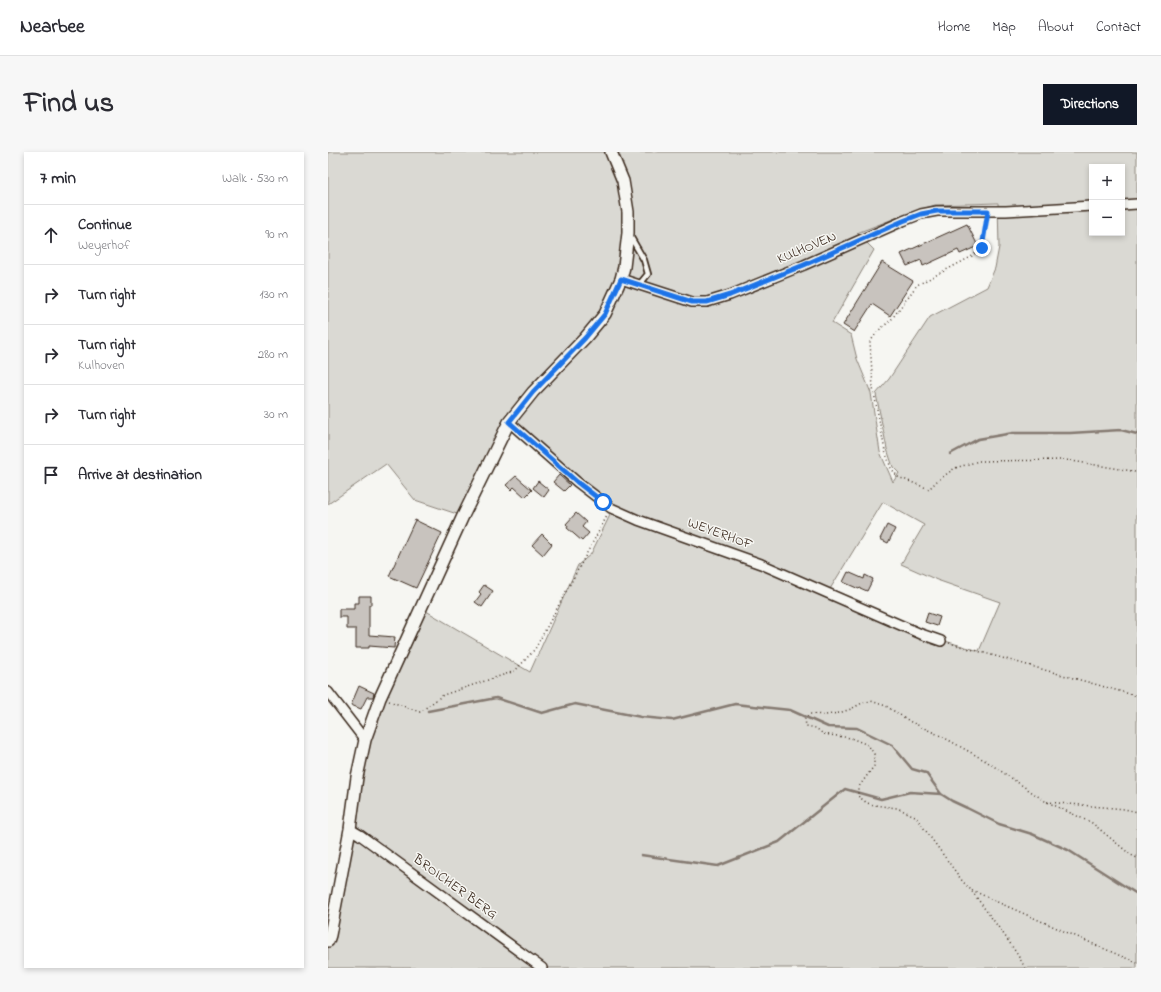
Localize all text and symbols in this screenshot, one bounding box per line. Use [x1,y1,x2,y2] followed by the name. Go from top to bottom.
[20,14,85,41] text: Nearbee
[938,17,970,38] text: Home
[992,17,1016,38] text: Map
[1038,17,1074,38] text: About
[1096,17,1141,38] text: Contact
[24,84,114,125] text: Find us
[1043,84,1137,125] button: Directions
[1089,164,1125,236] map controls
[1089,164,1125,200] button: +
[40,166,76,191] text: 7 min
[222,169,288,188] text: Walk · 530 m
[1089,200,1125,236] button: −
[78,214,132,236] text: Continue
[40,224,62,246] icon: ahead
[265,225,288,244] text: 90 m
[774,226,840,270] street label: KULHOVEN
[78,236,130,255] text: Weyerhof
[973,239,991,257] route end
[40,284,62,306] icon: right
[78,284,136,306] text: Turn right
[260,285,288,304] text: 130 m
[78,334,136,356] text: Turn right
[40,344,62,366] icon: right
[258,345,288,364] text: 280 m
[78,356,124,375] text: Kulhoven
[40,404,62,426] icon: right
[78,404,136,426] text: Turn right
[264,405,288,424] text: 30 m
[40,464,62,486] icon: arrive
[78,464,202,486] text: Arrive at destination
[594,493,612,511] route start
[684,512,756,556] street label: WEYERHOF
[408,849,502,925] street label: BROICHER BERG

